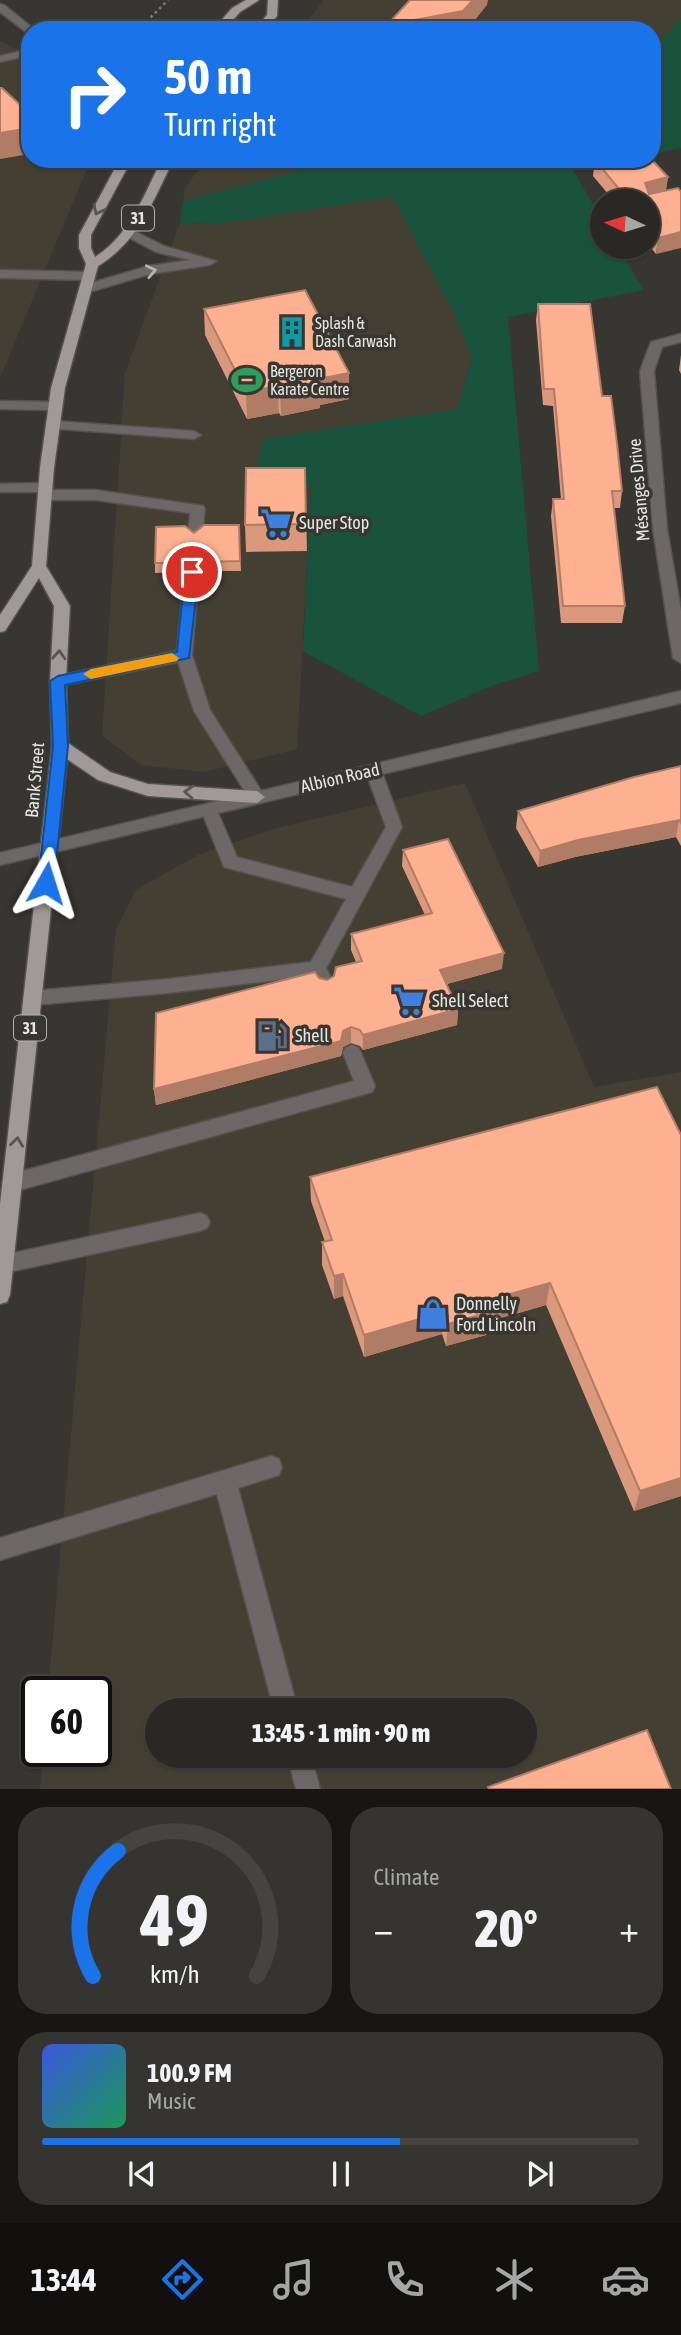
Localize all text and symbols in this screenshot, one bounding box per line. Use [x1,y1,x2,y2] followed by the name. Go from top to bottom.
[164,48,252,104] text: 50 m
[49,49,140,140] icon: right
[164,106,277,143] text: Turn right
[590,189,660,259] north arrow
[590,189,660,259] map controls
[92,203,106,215] one-way arrow
[122,206,154,230] road number: 31
[145,265,157,279] one-way arrow
[315,314,397,350] place label: Splash & Dash Carwash
[275,315,309,349] building icon: Splash & Dash Carwash
[270,362,350,398] place label: Bergeron Karate Centre
[230,363,264,397] sports icon: Bergeron Karate Centre
[624,438,653,542] street label: Mésanges Drive
[259,506,293,540] supermarket icon: Super Stop
[299,512,369,533] place label: Super Stop
[162,542,222,602] pin
[173,553,211,591] icon: arrive
[51,650,66,661] one-way arrow
[21,741,48,818] street label: Bank Street
[298,758,381,797] street label: Albion Road
[183,785,194,800] one-way arrow
[9,846,83,920] position arrow
[392,984,426,1018] supermarket icon: Shell Select
[432,990,509,1011] place label: Shell Select
[14,1016,46,1040] road number: 31
[255,1019,289,1053] fuel station icon: Shell
[295,1025,329,1046] place label: Shell
[9,1136,24,1148] one-way arrow
[456,1293,536,1335] place label: Donnelly Ford Lincoln
[416,1297,450,1331] shop icon: Donnelly Ford Lincoln
[21,1676,112,1767] speed limit sign: 60
[252,1718,430,1748] text: 13:45 · 1 min · 90 m
[374,1864,439,1890] text: Climate
[140,1879,209,1962] text: 49
[475,1898,538,1958] text: 20°
[374,1907,393,1950] text: −
[619,1907,639,1950] text: +
[150,1960,200,1988] text: km/h
[147,2058,232,2088] text: 100.9 FM
[147,2088,195,2114] text: Music
[123,2155,161,2193] icon: previous
[322,2155,360,2193] icon: pause
[521,2155,559,2193] icon: next
[158,2255,207,2304] icon: directions
[269,2255,318,2304] icon: music
[380,2255,429,2304] icon: phone
[490,2255,539,2304] icon: climate
[601,2255,650,2304] icon: car
[31,2261,97,2298] text: 13:44

